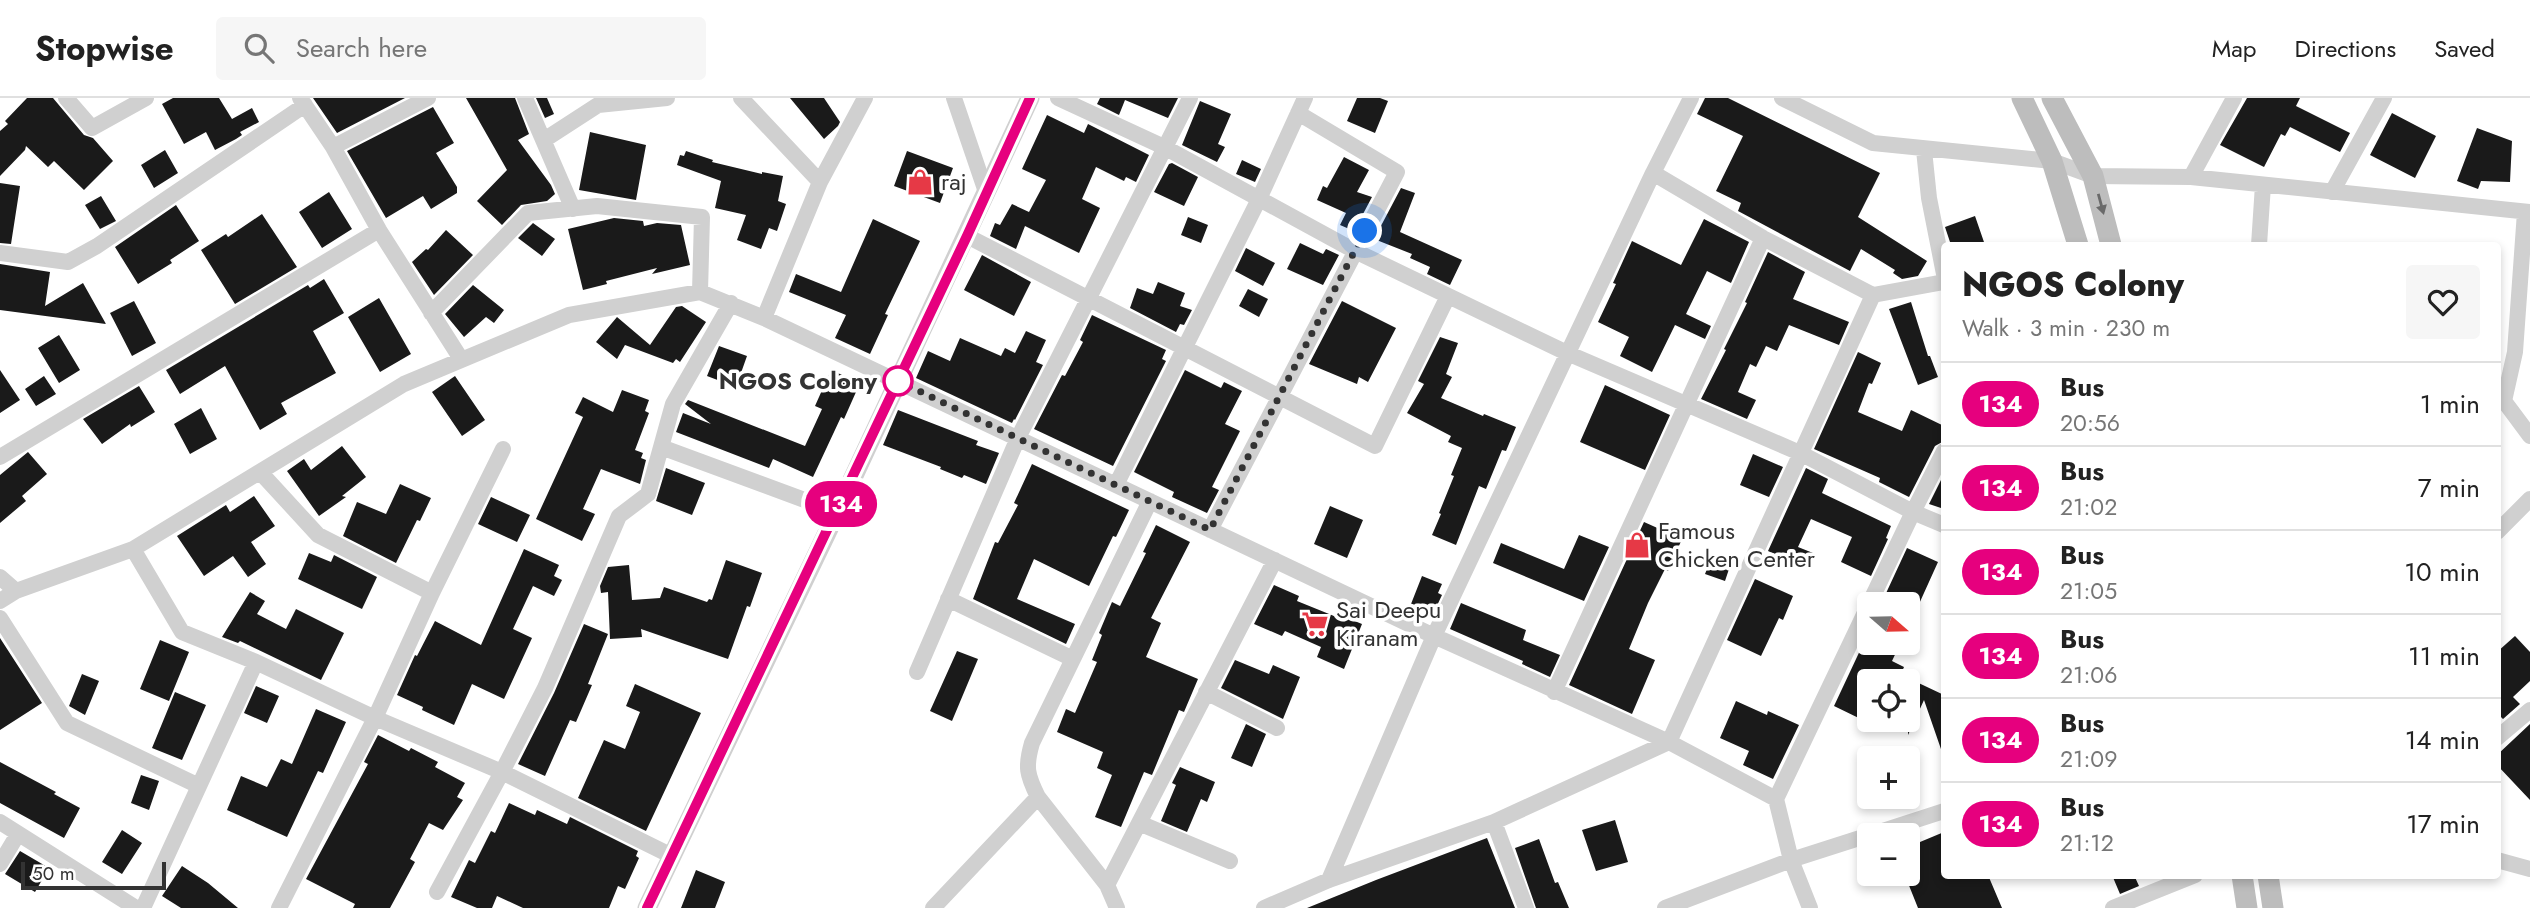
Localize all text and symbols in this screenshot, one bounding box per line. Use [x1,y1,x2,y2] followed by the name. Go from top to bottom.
[216,17,706,80] search box
[35,25,174,72] text: Stopwise
[240,29,278,67] icon: search
[296,29,427,67] text: Search here
[2212,31,2257,66] text: Map
[2295,31,2396,66] text: Directions
[2434,31,2495,66] text: Saved
[941,164,967,199] place label: raj
[905,167,935,197] shop icon: raj
[2096,194,2106,215] one-way arrow
[1347,213,1382,248] your location
[1962,261,2184,308] text: NGOS Colony
[2406,265,2480,339] button: heart
[1962,311,2170,345] text: Walk · 3 min · 230 m
[719,363,877,398] place label: NGOS Colony
[883,366,913,396] marker: NGOS Colony
[2060,368,2104,406] text: Bus
[2420,385,2480,423] text: 1 min
[1979,386,2022,421] text: 134
[2060,406,2120,440] text: 20:56
[2060,452,2104,490] text: Bus
[2418,469,2480,507] text: 7 min
[1979,470,2022,505] text: 134
[801,481,881,527] line badge: 134
[819,486,863,521] text: 134
[2060,490,2117,524] text: 21:02
[1658,513,1816,576] place label: Famous Chicken Center
[1622,530,1652,560] shop icon: Famous Chicken Center
[2060,536,2104,574] text: Bus
[2404,553,2480,591] text: 10 min
[1979,554,2022,589] text: 134
[2060,574,2117,608] text: 21:05
[1336,592,1441,655] place label: Sai Deepu Kiranam
[1857,592,1920,654] north arrow
[1857,592,1920,886] map controls
[1300,609,1330,639] supermarket icon: Sai Deepu Kiranam
[2060,620,2104,658] text: Bus
[2408,637,2480,675] text: 11 min
[1979,638,2022,673] text: 134
[2060,658,2117,692] text: 21:06
[1857,669,1920,732] button: locate
[2060,704,2104,742] text: Bus
[2405,721,2480,759] text: 14 min
[1979,722,2022,757] text: 134
[2060,742,2117,776] text: 21:09
[1857,746,1920,809] button: +
[2060,788,2104,826] text: Bus
[2406,805,2480,843] text: 17 min
[1979,806,2022,841] text: 134
[1857,823,1920,886] button: −
[2060,826,2114,860] text: 21:12
[21,859,166,891] scale bar
[32,860,75,887] text: 50 m

